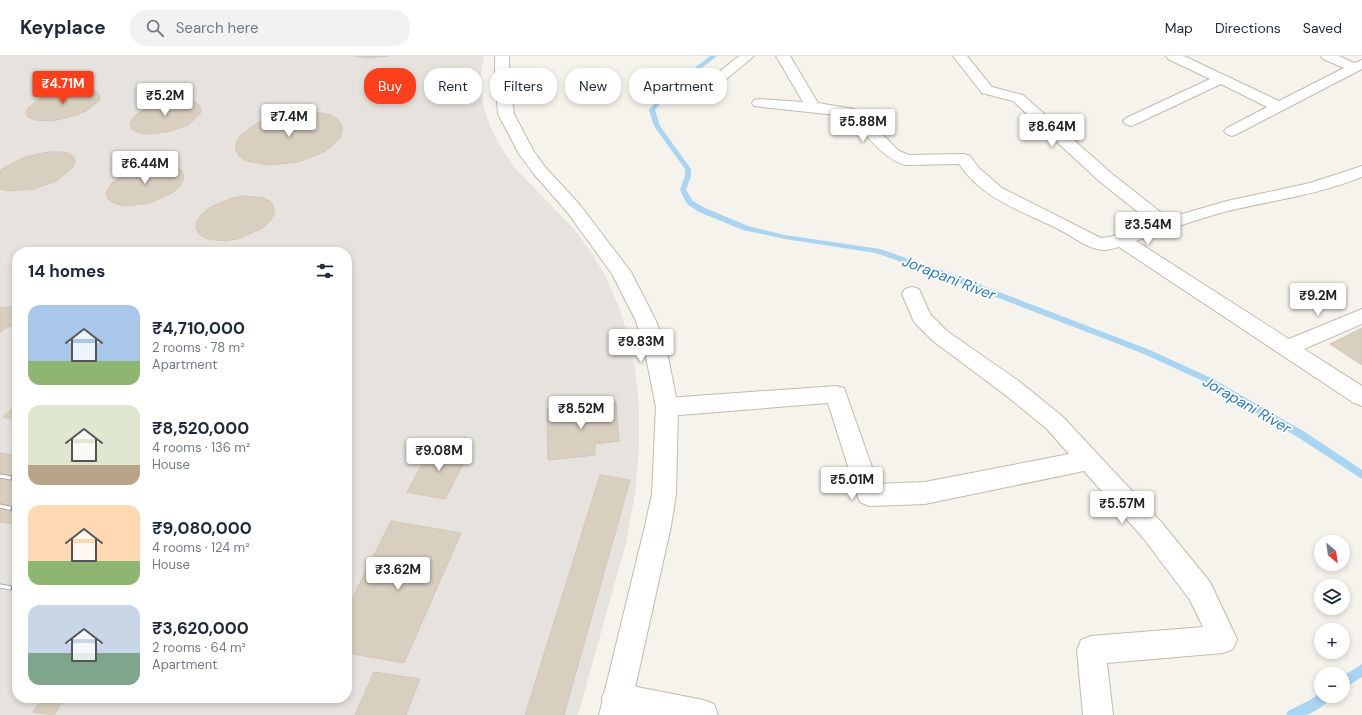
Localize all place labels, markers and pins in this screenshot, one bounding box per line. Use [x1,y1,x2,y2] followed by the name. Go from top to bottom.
[30,71,96,105] pin: ₹4.71M
[137,83,193,117] pin: ₹5.2M
[261,104,317,138] pin: ₹7.4M
[830,109,896,143] pin: ₹5.88M
[1019,114,1085,148] pin: ₹8.64M
[112,151,178,185] pin: ₹6.44M
[1115,212,1181,246] pin: ₹3.54M
[1290,283,1346,317] pin: ₹9.2M
[608,329,674,363] pin: ₹9.83M
[548,396,614,430] pin: ₹8.52M
[406,438,472,472] pin: ₹9.08M
[819,467,885,501] pin: ₹5.01M
[1089,491,1155,525] pin: ₹5.57M
[365,557,431,591] pin: ₹3.62M

